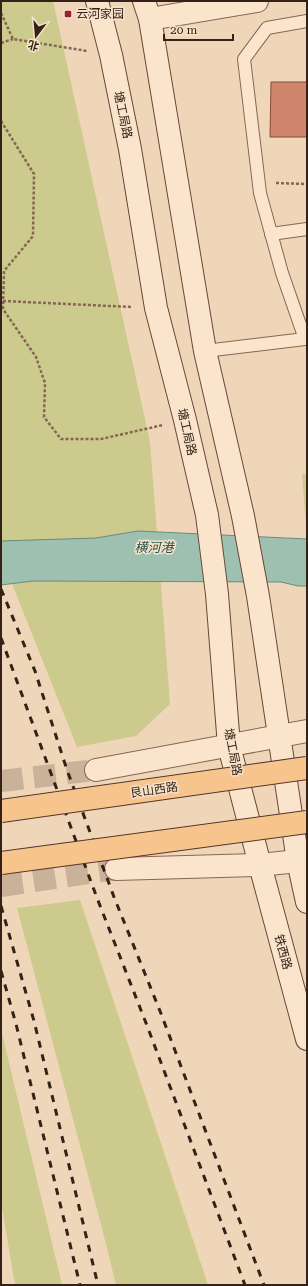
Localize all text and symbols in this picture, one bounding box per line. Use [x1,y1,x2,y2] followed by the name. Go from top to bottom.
[76,7,124,21] place label: 云河家园
[63,9,73,19] marker: 云河家园
[16,16,56,56] north arrow
[164,16,233,42] scale bar
[170,23,197,37] text: 20 m
[26,37,40,53] text: 北
[111,90,135,140] street label: 塘工局路
[175,407,199,457] street label: 塘工局路
[134,540,175,555] water label: 横河港
[222,727,244,777] street label: 塘工局路
[129,780,179,800] street label: 艮山西路
[272,933,294,971] street label: 铁西路

